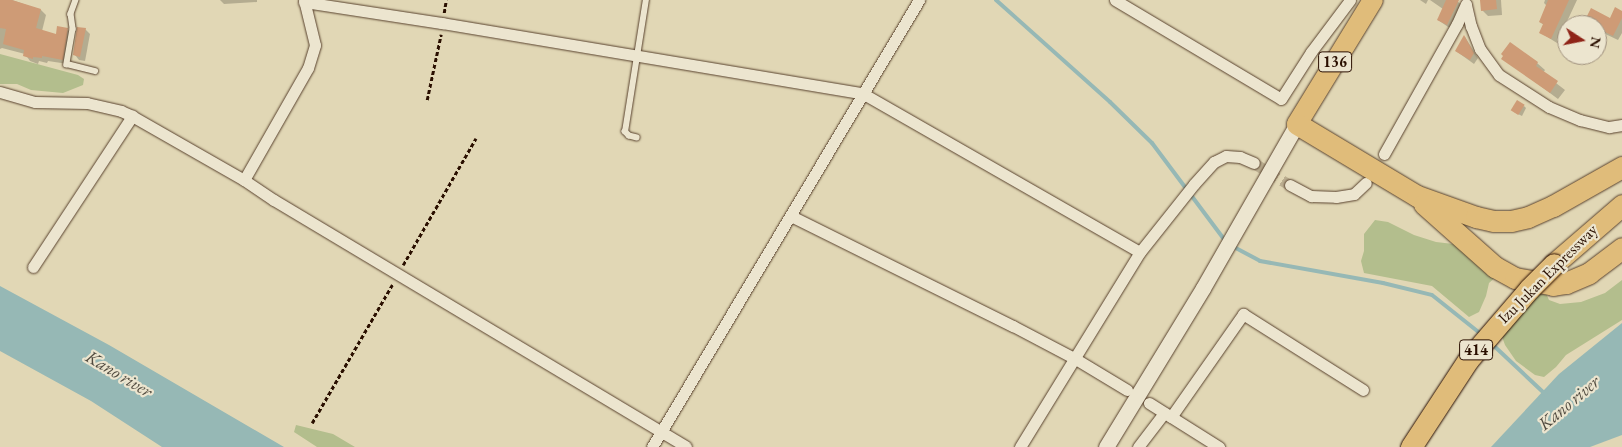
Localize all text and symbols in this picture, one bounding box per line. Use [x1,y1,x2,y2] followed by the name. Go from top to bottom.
[1557,15,1607,65] north arrow
[1586,35,1606,50] text: N
[1318,50,1352,74] road number: 136
[1494,220,1602,328] street label: Izu Jukan Expressway
[1458,338,1494,362] road number: 414
[82,346,156,402] water label: Kano river
[1534,371,1604,435] water label: Kano river

